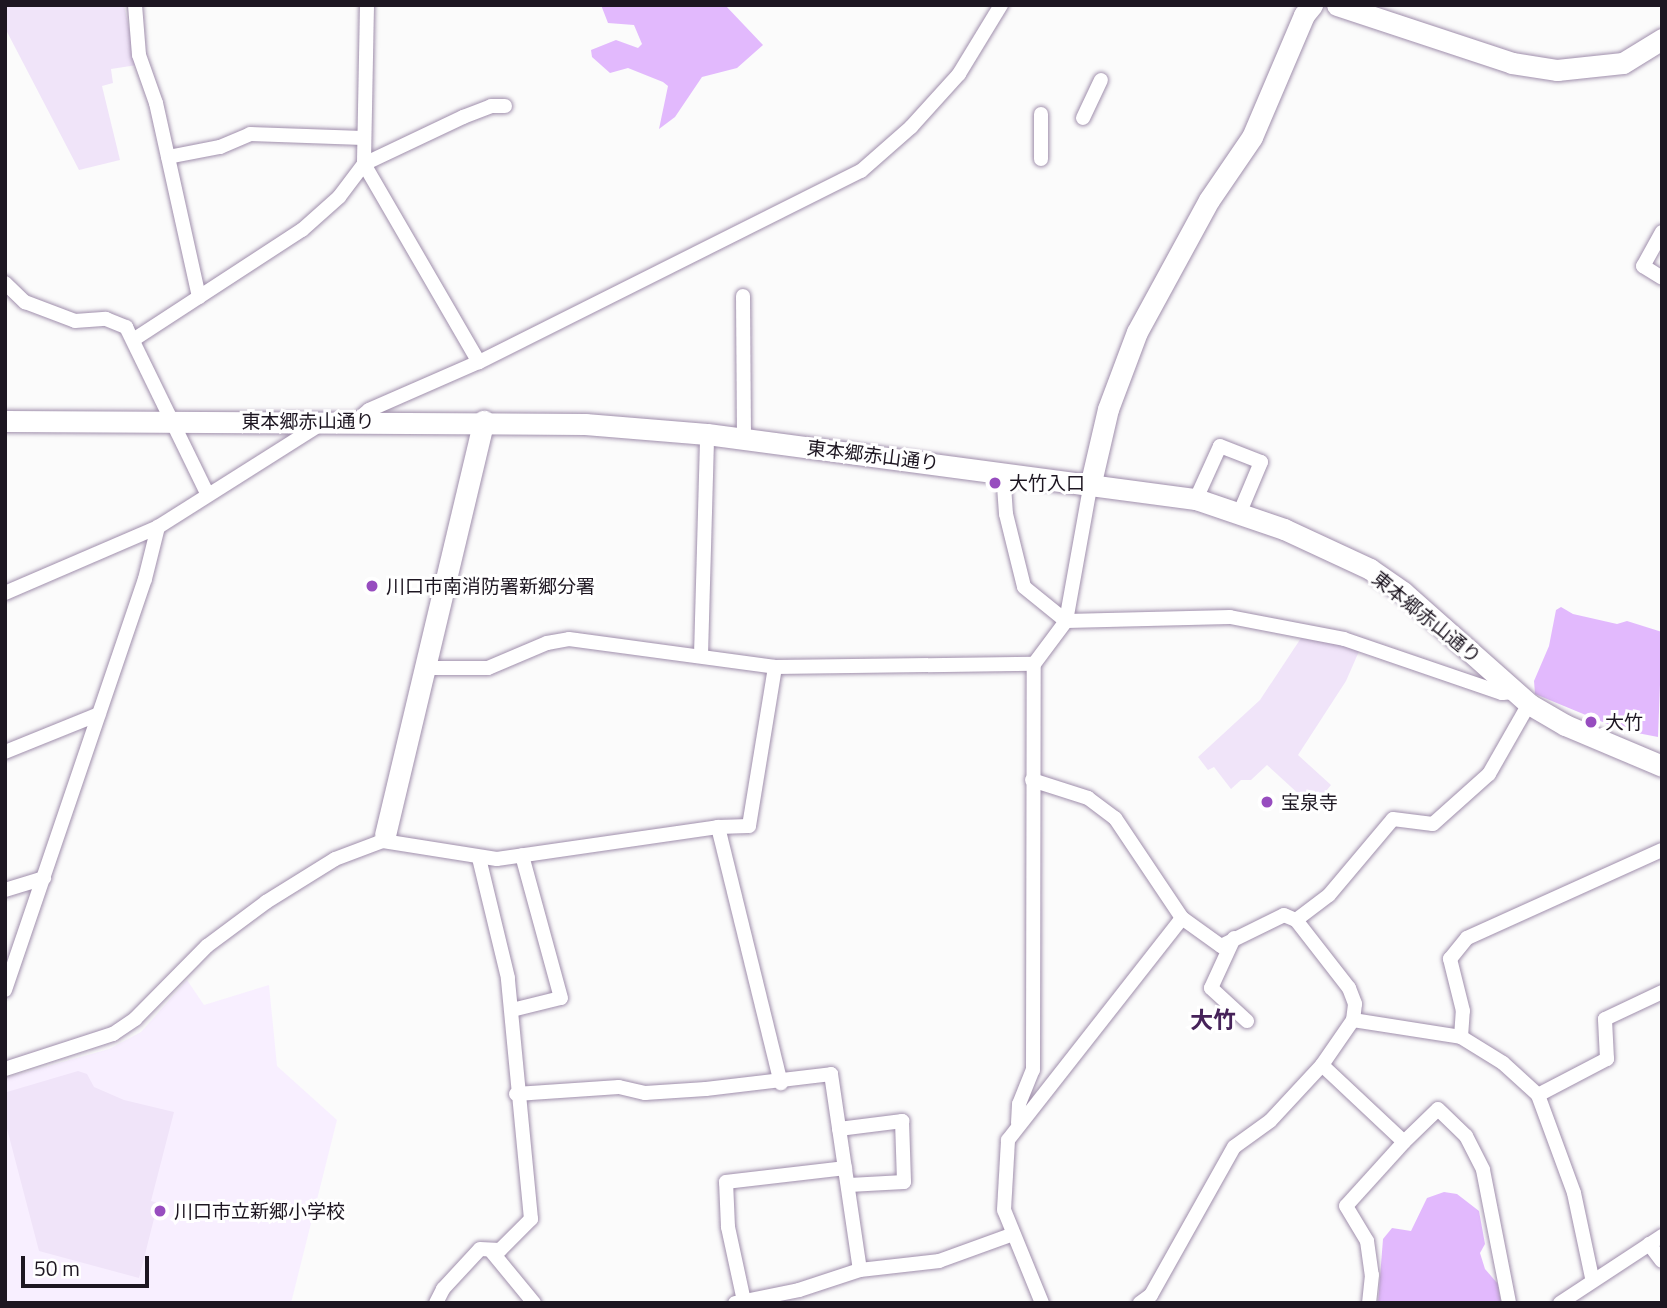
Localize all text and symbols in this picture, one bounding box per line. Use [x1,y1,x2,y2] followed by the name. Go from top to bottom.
[242,410,374,432] street label: 東本郷赤山通り
[806,436,940,474] street label: 東本郷赤山通り
[1009,472,1085,494] place label: 大竹入口
[987,475,1003,491] marker: 大竹入口
[1368,566,1486,668] street label: 東本郷赤山通り
[386,575,595,597] place label: 川口市南消防署新郷分署
[364,578,380,594] marker: 川口市南消防署新郷分署
[1605,711,1643,733] place label: 大竹
[1583,714,1599,730] marker: 大竹
[1281,791,1338,813] place label: 宝泉寺
[1259,794,1275,810] marker: 宝泉寺
[1190,1006,1236,1034] district label: 大竹
[174,1200,345,1222] place label: 川口市立新郷小学校
[152,1203,168,1219] marker: 川口市立新郷小学校
[24,1242,152,1286] scale bar
[34,1252,80,1284] text: 50 m

